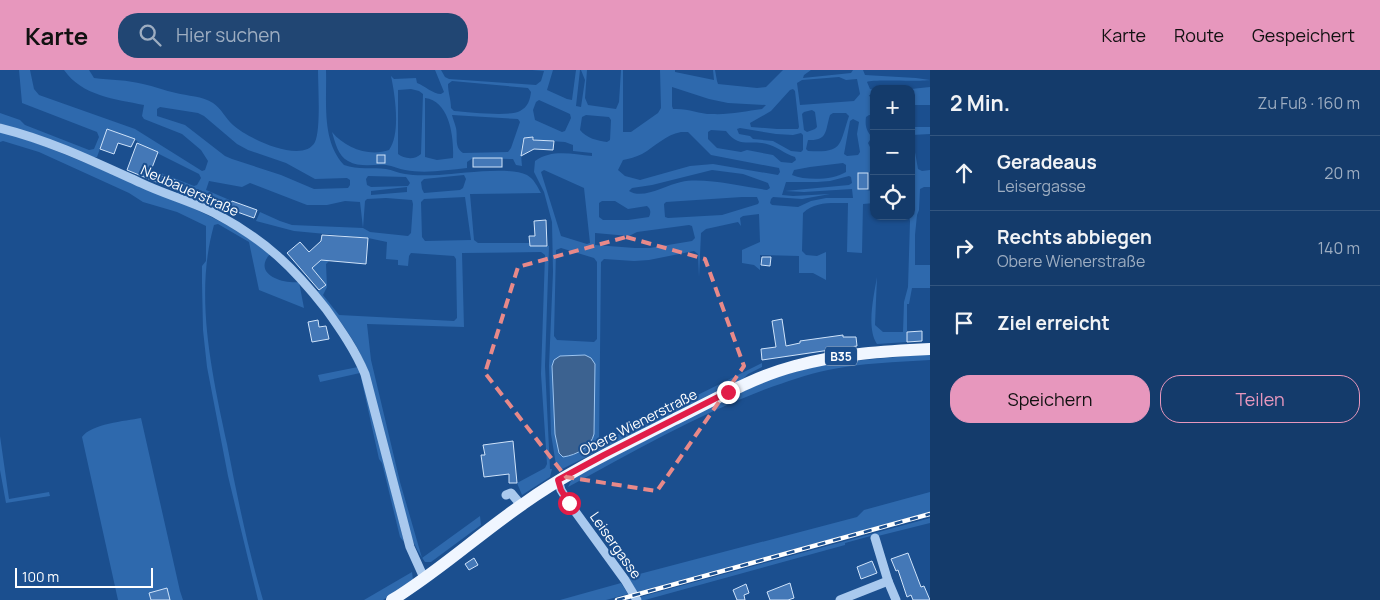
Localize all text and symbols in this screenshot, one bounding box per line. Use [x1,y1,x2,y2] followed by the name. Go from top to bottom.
[118,13,468,58] search box
[25,19,88,52] text: Karte
[136,21,164,49] icon: search
[176,22,280,48] text: Hier suchen
[1101,23,1146,47] text: Karte
[1174,23,1224,47] text: Route
[1252,23,1355,47] text: Gespeichert
[870,85,915,220] map controls
[870,85,915,130] button: +
[950,89,1010,117] text: 2 Min.
[1258,92,1360,114] text: Zu Fuß · 160 m
[870,130,915,175] button: −
[997,149,1097,175] text: Geradeaus
[950,159,978,187] icon: ahead
[138,160,242,220] street label: Neubauerstraße
[1324,162,1360,184] text: 20 m
[870,175,915,220] button: locate
[997,175,1086,197] text: Leisergasse
[997,224,1152,250] text: Rechts abbiegen
[950,234,978,262] icon: right
[1318,237,1360,259] text: 140 m
[997,250,1145,272] text: Obere Wienerstraße
[950,309,978,337] icon: arrive
[997,310,1110,336] text: Ziel erreicht
[825,346,857,366] road number: B35
[950,375,1150,423] button: Speichern
[1160,375,1360,423] button: Teilen
[717,381,740,404] route end
[576,384,700,460] street label: Obere Wienerstraße
[558,492,581,515] route start
[586,508,646,582] street label: Leisergasse
[15,565,152,588] scale bar
[22,567,59,586] text: 100 m

